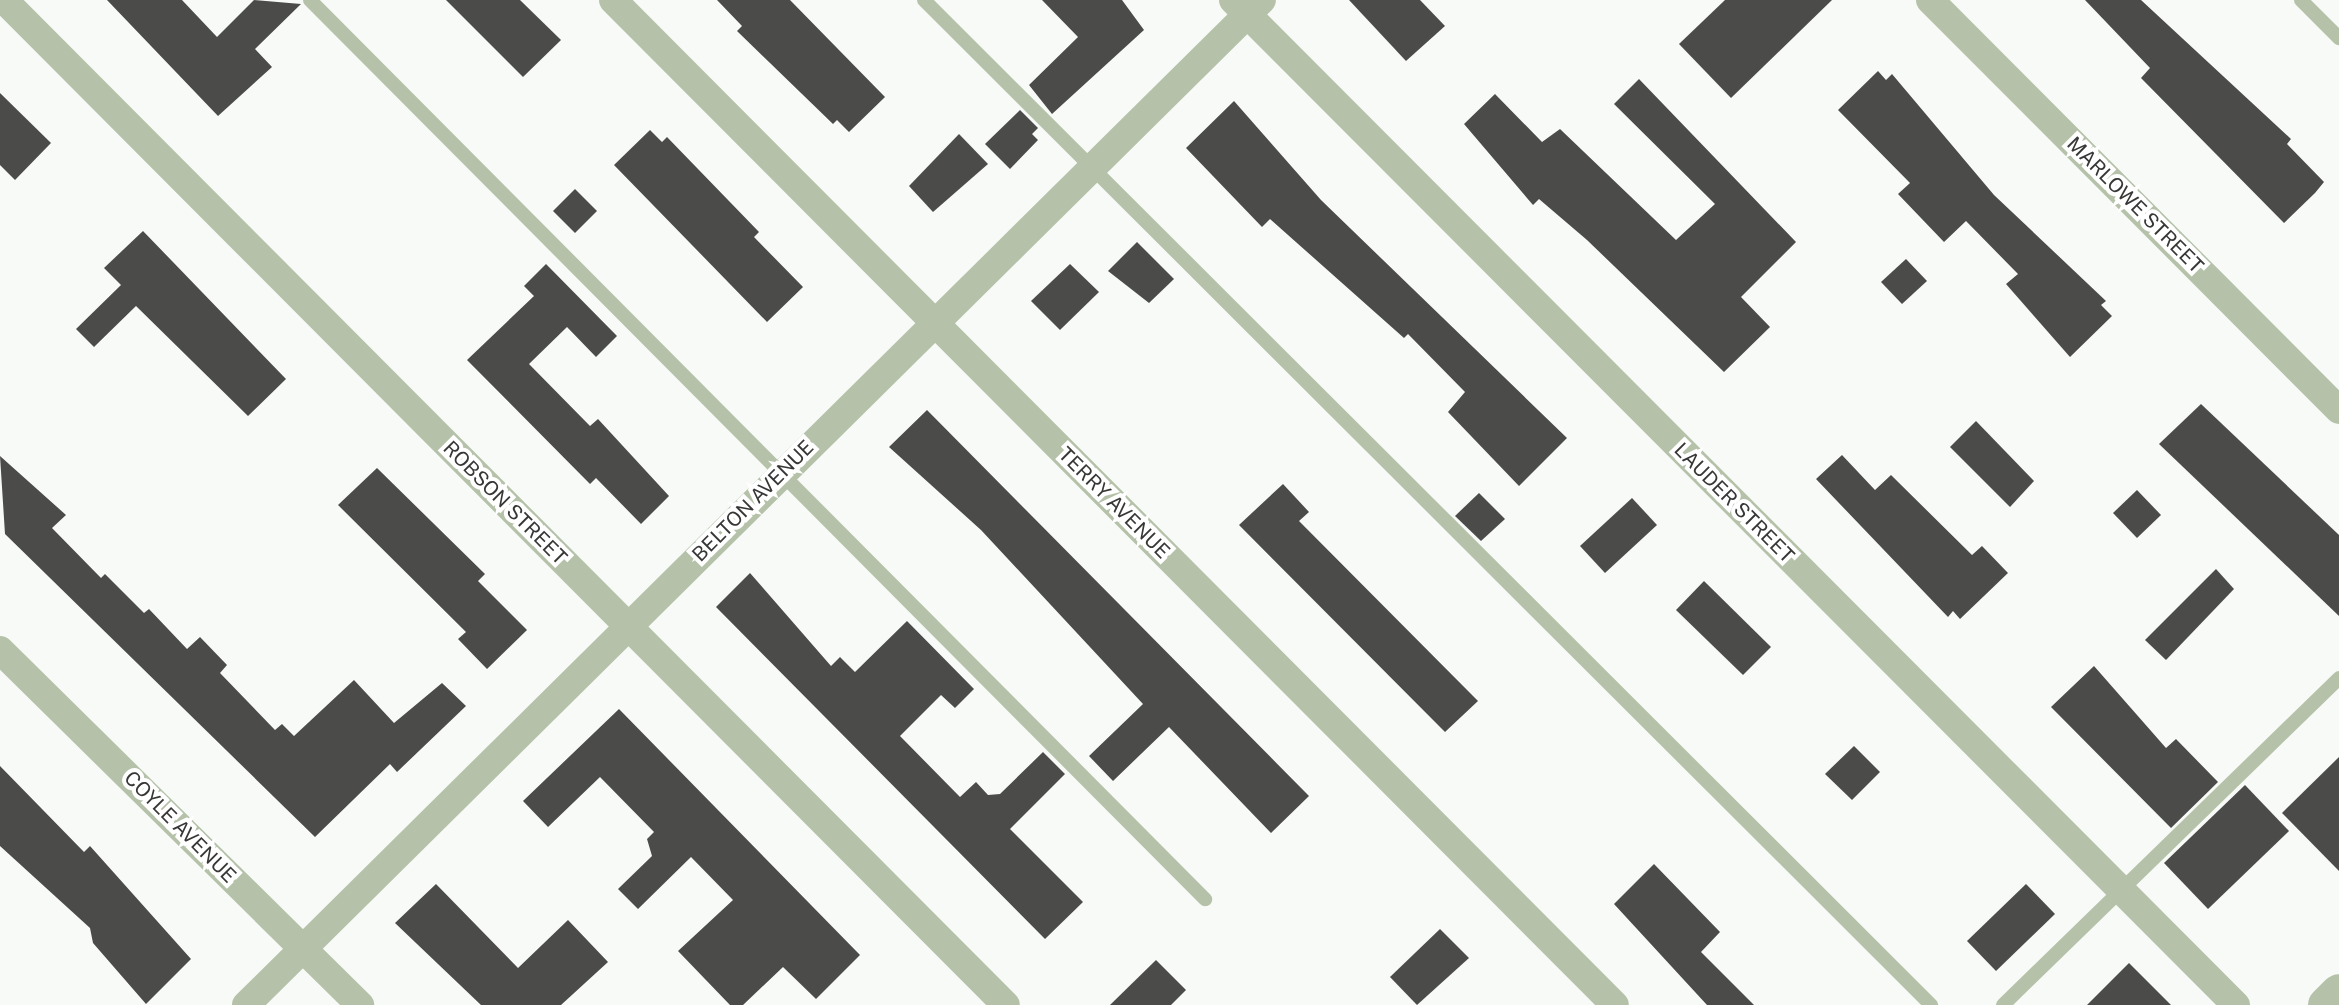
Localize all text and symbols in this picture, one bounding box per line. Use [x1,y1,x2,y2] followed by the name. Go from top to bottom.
[2062,132,2208,278] street label: MARLOWE STREET
[687,435,819,567] street label: BELTON AVENUE
[438,436,572,570] street label: ROBSON STREET
[1669,438,1799,568] street label: LAUDER STREET
[1053,442,1175,564] street label: TERRY AVENUE
[119,766,241,888] street label: COYLE AVENUE

